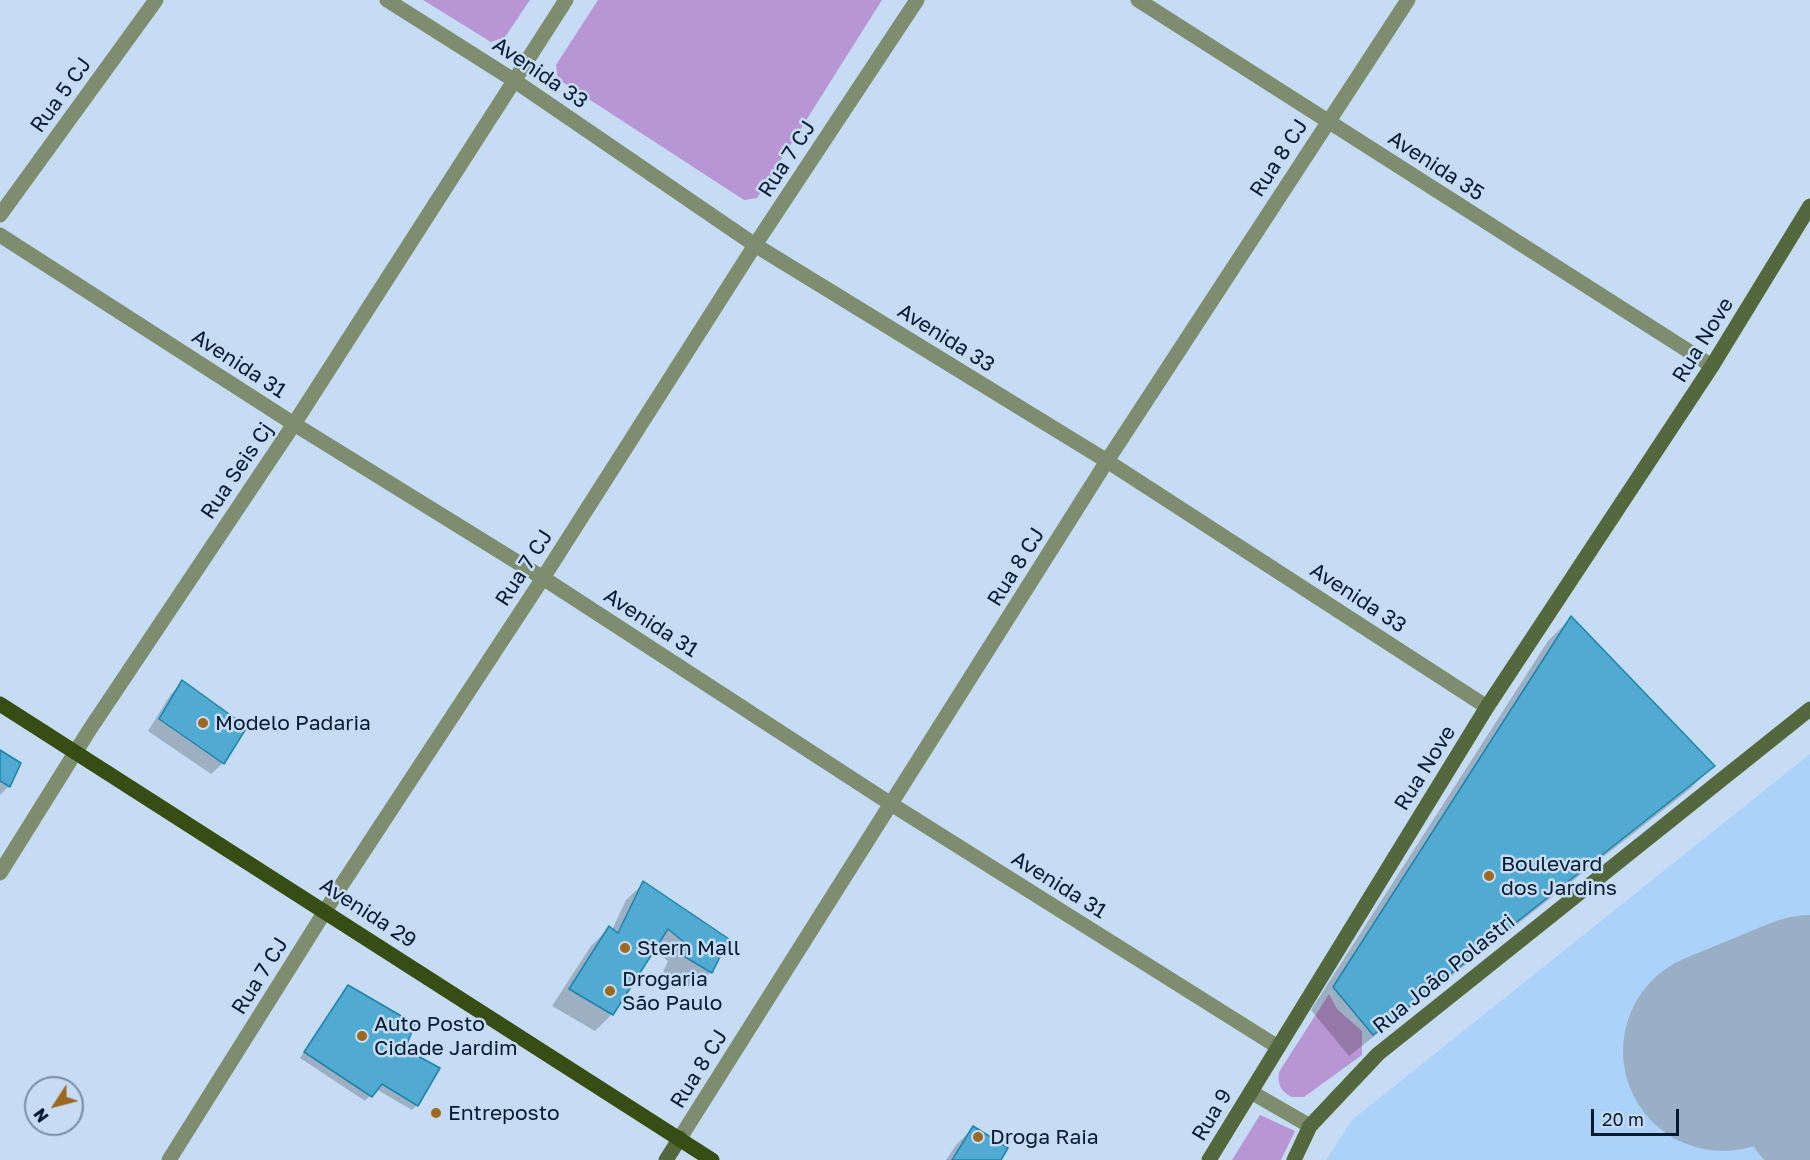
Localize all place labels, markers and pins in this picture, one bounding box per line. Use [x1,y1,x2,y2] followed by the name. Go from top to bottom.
[215,710,371,736] place label: Modelo Padaria
[196,716,210,730] marker: Modelo Padaria
[1501,851,1617,901] place label: Boulevard dos Jardins
[1482,869,1496,883] marker: Boulevard dos Jardins
[637,935,740,961] place label: Stern Mall
[618,941,632,955] marker: Stern Mall
[622,966,722,1016] place label: Drogaria São Paulo
[603,984,617,998] marker: Drogaria São Paulo
[374,1011,518,1061] place label: Auto Posto Cidade Jardim
[355,1029,369,1043] marker: Auto Posto Cidade Jardim
[448,1100,560,1126] place label: Entreposto
[429,1106,443,1120] marker: Entreposto
[990,1124,1099,1150] place label: Droga Raia
[971,1130,985,1144] marker: Droga Raia

